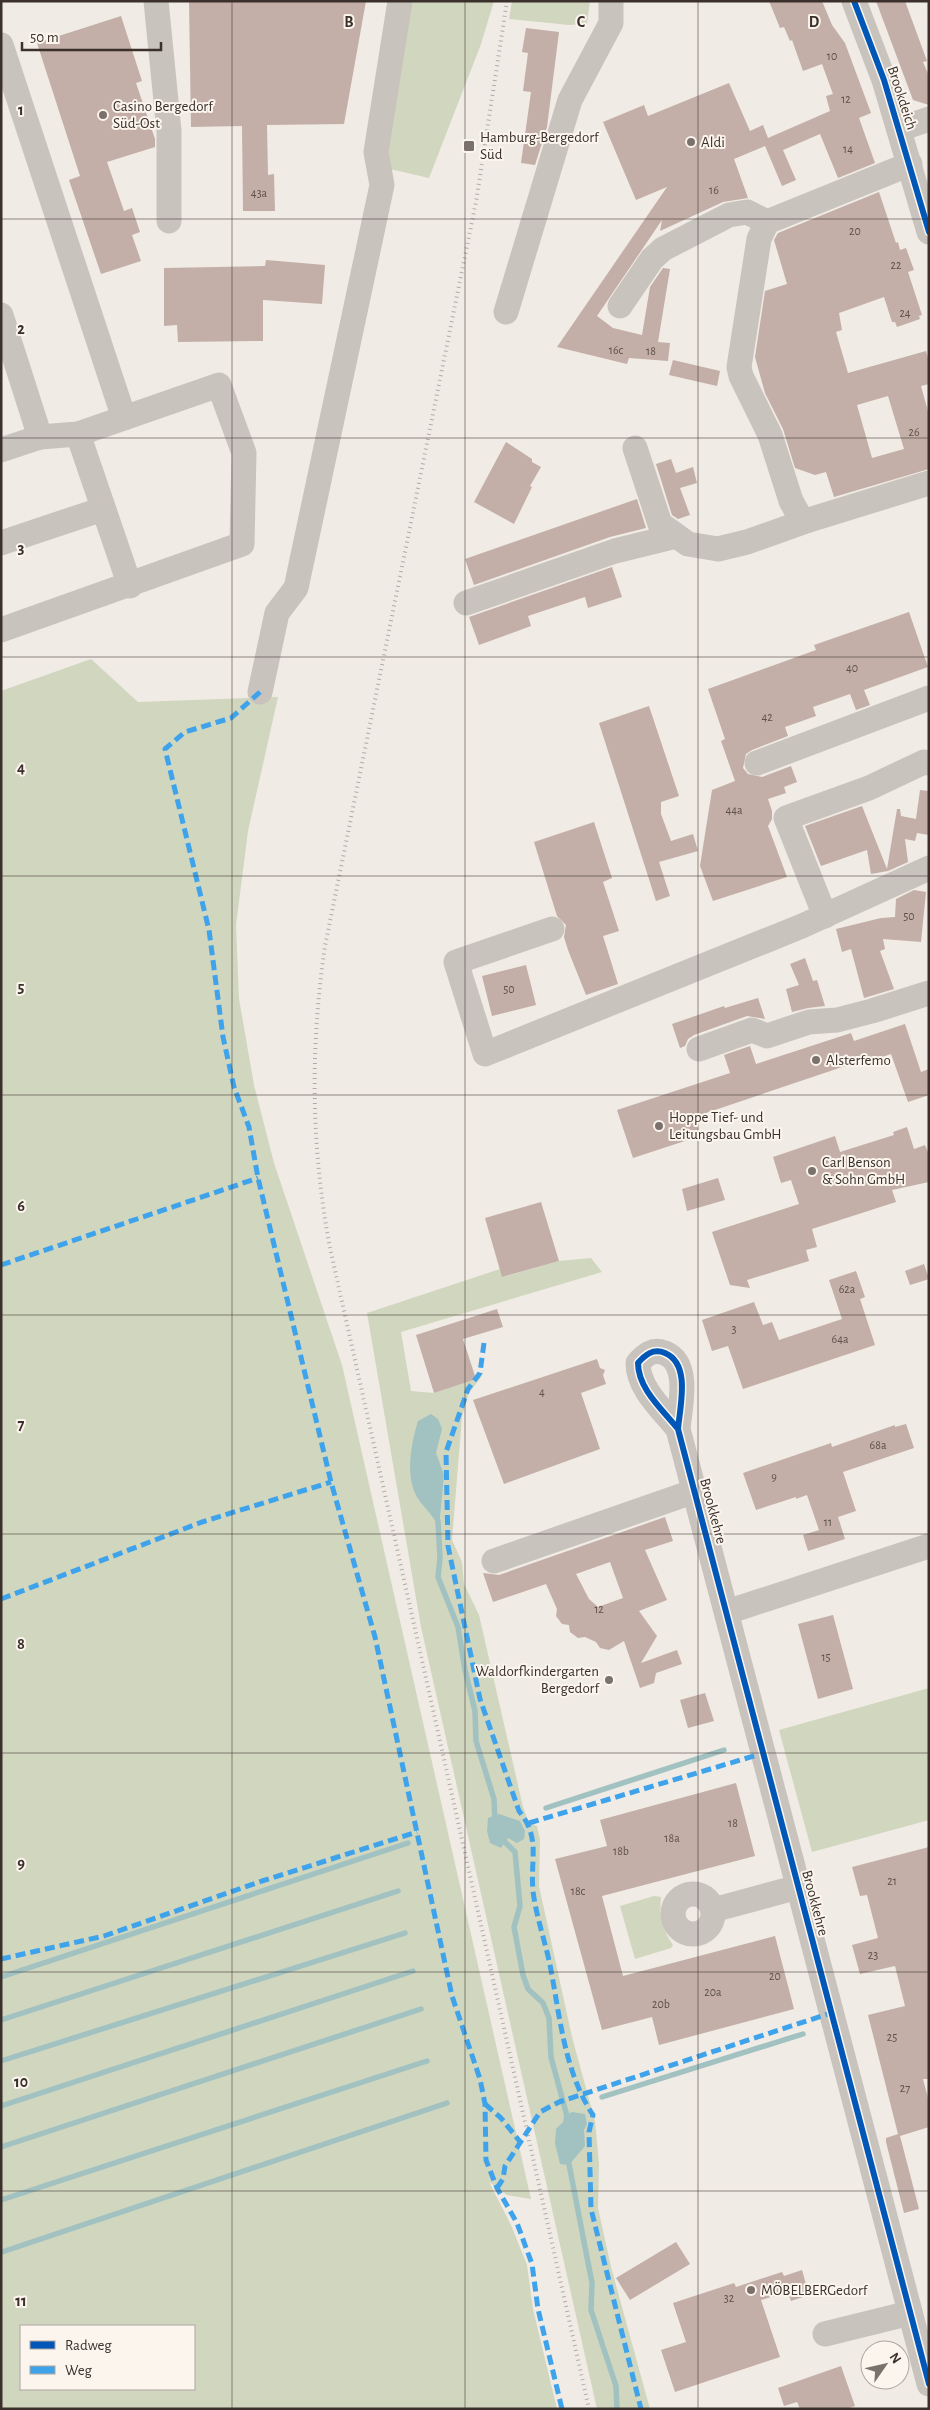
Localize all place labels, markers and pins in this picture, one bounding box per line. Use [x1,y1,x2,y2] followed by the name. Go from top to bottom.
[113,99,214,131] place label: Casino Bergedorf Süd-Ost
[97,109,109,121] marker: Casino Bergedorf Süd-Ost
[480,130,600,162] place label: Hamburg-Bergedorf Süd
[701,135,725,150] place label: Aldi
[685,136,697,148] marker: Aldi
[462,139,476,153] marker: Hamburg-Bergedorf Süd
[826,1053,891,1068] place label: Alsterfemo
[810,1054,822,1066] marker: Alsterfemo
[669,1110,782,1142] place label: Hoppe Tief- und Leitungsbau GmbH
[653,1120,665,1132] marker: Hoppe Tief- und Leitungsbau GmbH
[822,1155,905,1187] place label: Carl Benson & Sohn GmbH
[806,1165,818,1177] marker: Carl Benson & Sohn GmbH
[475,1664,600,1696] place label: Waldorfkindergarten Bergedorf
[603,1674,615,1686] marker: Waldorfkindergarten Bergedorf
[761,2281,869,2298] place label: MÖBELBERGedorf
[745,2284,757,2296] marker: MÖBELBERGedorf

